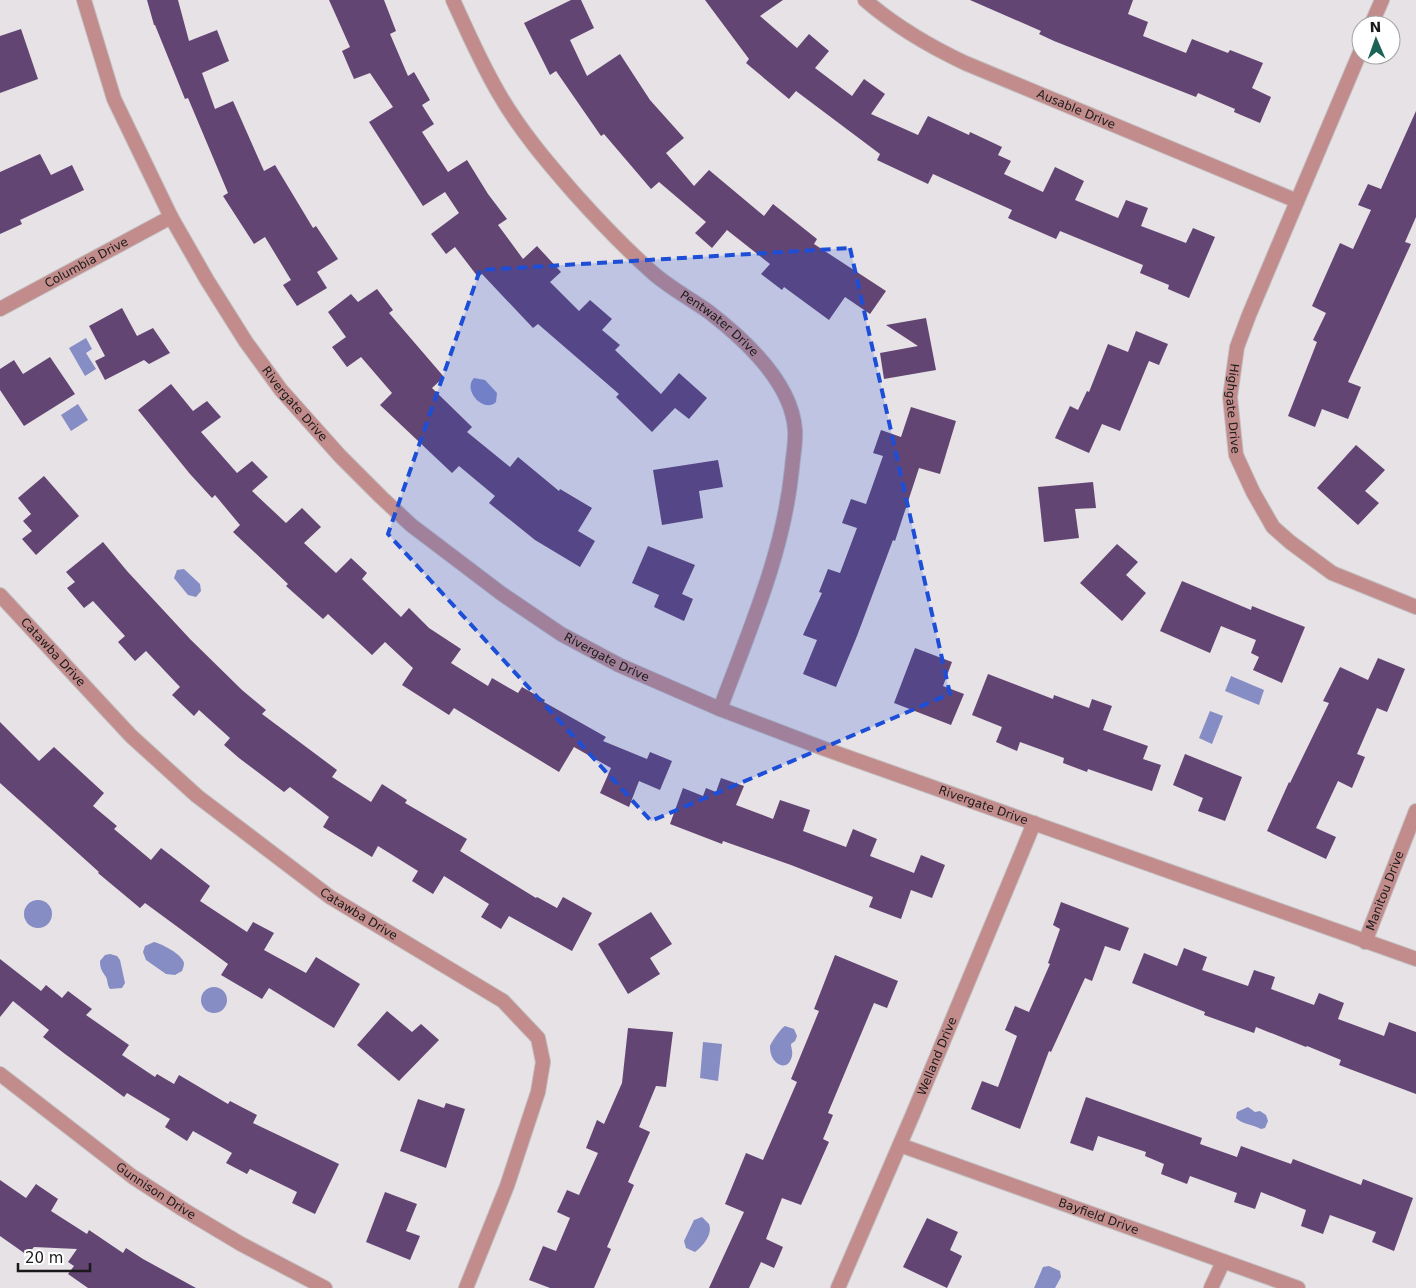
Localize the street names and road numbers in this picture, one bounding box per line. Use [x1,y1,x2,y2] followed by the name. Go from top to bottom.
[1035,87,1118,132] street label: Ausable Drive
[42,234,130,291] street label: Columbia Drive
[678,288,761,359] street label: Pentwater Drive
[1223,363,1243,454] street label: Highgate Drive
[259,364,330,444] street label: Rivergate Drive
[18,615,88,689] street label: Catawba Drive
[562,630,652,684] street label: Rivergate Drive
[937,783,1030,828] street label: Rivergate Drive
[1363,849,1407,933] street label: Manitou Drive
[317,885,400,943] street label: Catawba Drive
[914,1015,960,1098] street label: Welland Drive
[113,1160,198,1222] street label: Gunnison Drive
[1056,1195,1141,1237] street label: Bayfield Drive

